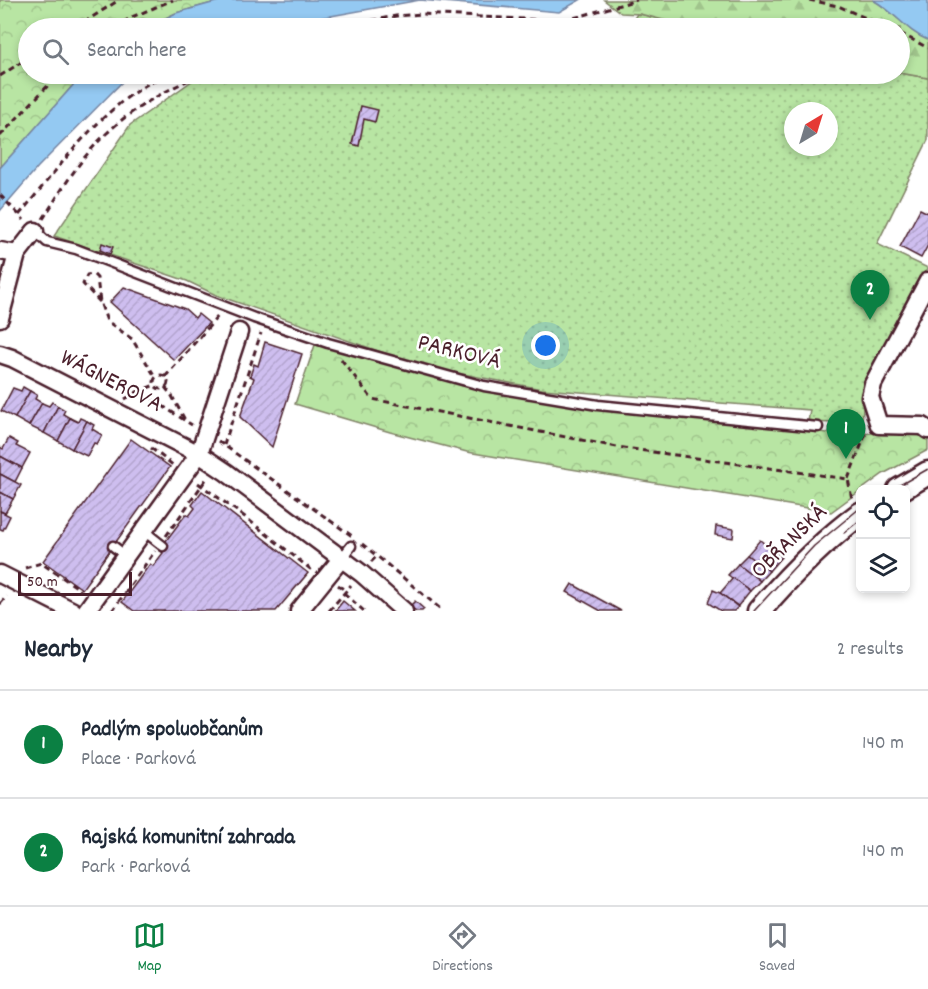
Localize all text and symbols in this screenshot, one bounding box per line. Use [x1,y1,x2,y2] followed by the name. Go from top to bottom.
[18,18,910,84] search box
[39,35,72,68] icon: search
[87,36,186,67] text: Search here
[784,102,838,156] north arrow
[850,270,890,320] pin: 2
[414,326,504,380] street label: PARKOVÁ
[531,331,560,360] your location
[54,342,168,422] street label: WÁGNEROVA
[826,410,866,459] pin: 1
[856,485,910,593] map controls
[856,485,910,539] button: locate
[744,497,836,587] street label: OBŘANSKÁ
[856,539,910,593] button: layers
[18,569,132,596] scale bar
[27,571,58,594] text: 50 m
[24,632,92,669] text: Nearby
[837,636,904,664] text: 2 results
[81,715,263,746] text: Padlým spoluobčanům
[41,730,46,758] text: 1
[862,730,904,758] text: 140 m
[81,746,196,774] text: Place · Parková
[81,823,295,854] text: Rajská komunitní zahrada
[39,838,48,866] text: 2
[862,838,904,866] text: 140 m
[81,854,190,882] text: Park · Parková
[133,919,166,978] tab: Map
[432,919,493,978] tab: Directions
[759,919,795,978] tab: Saved

